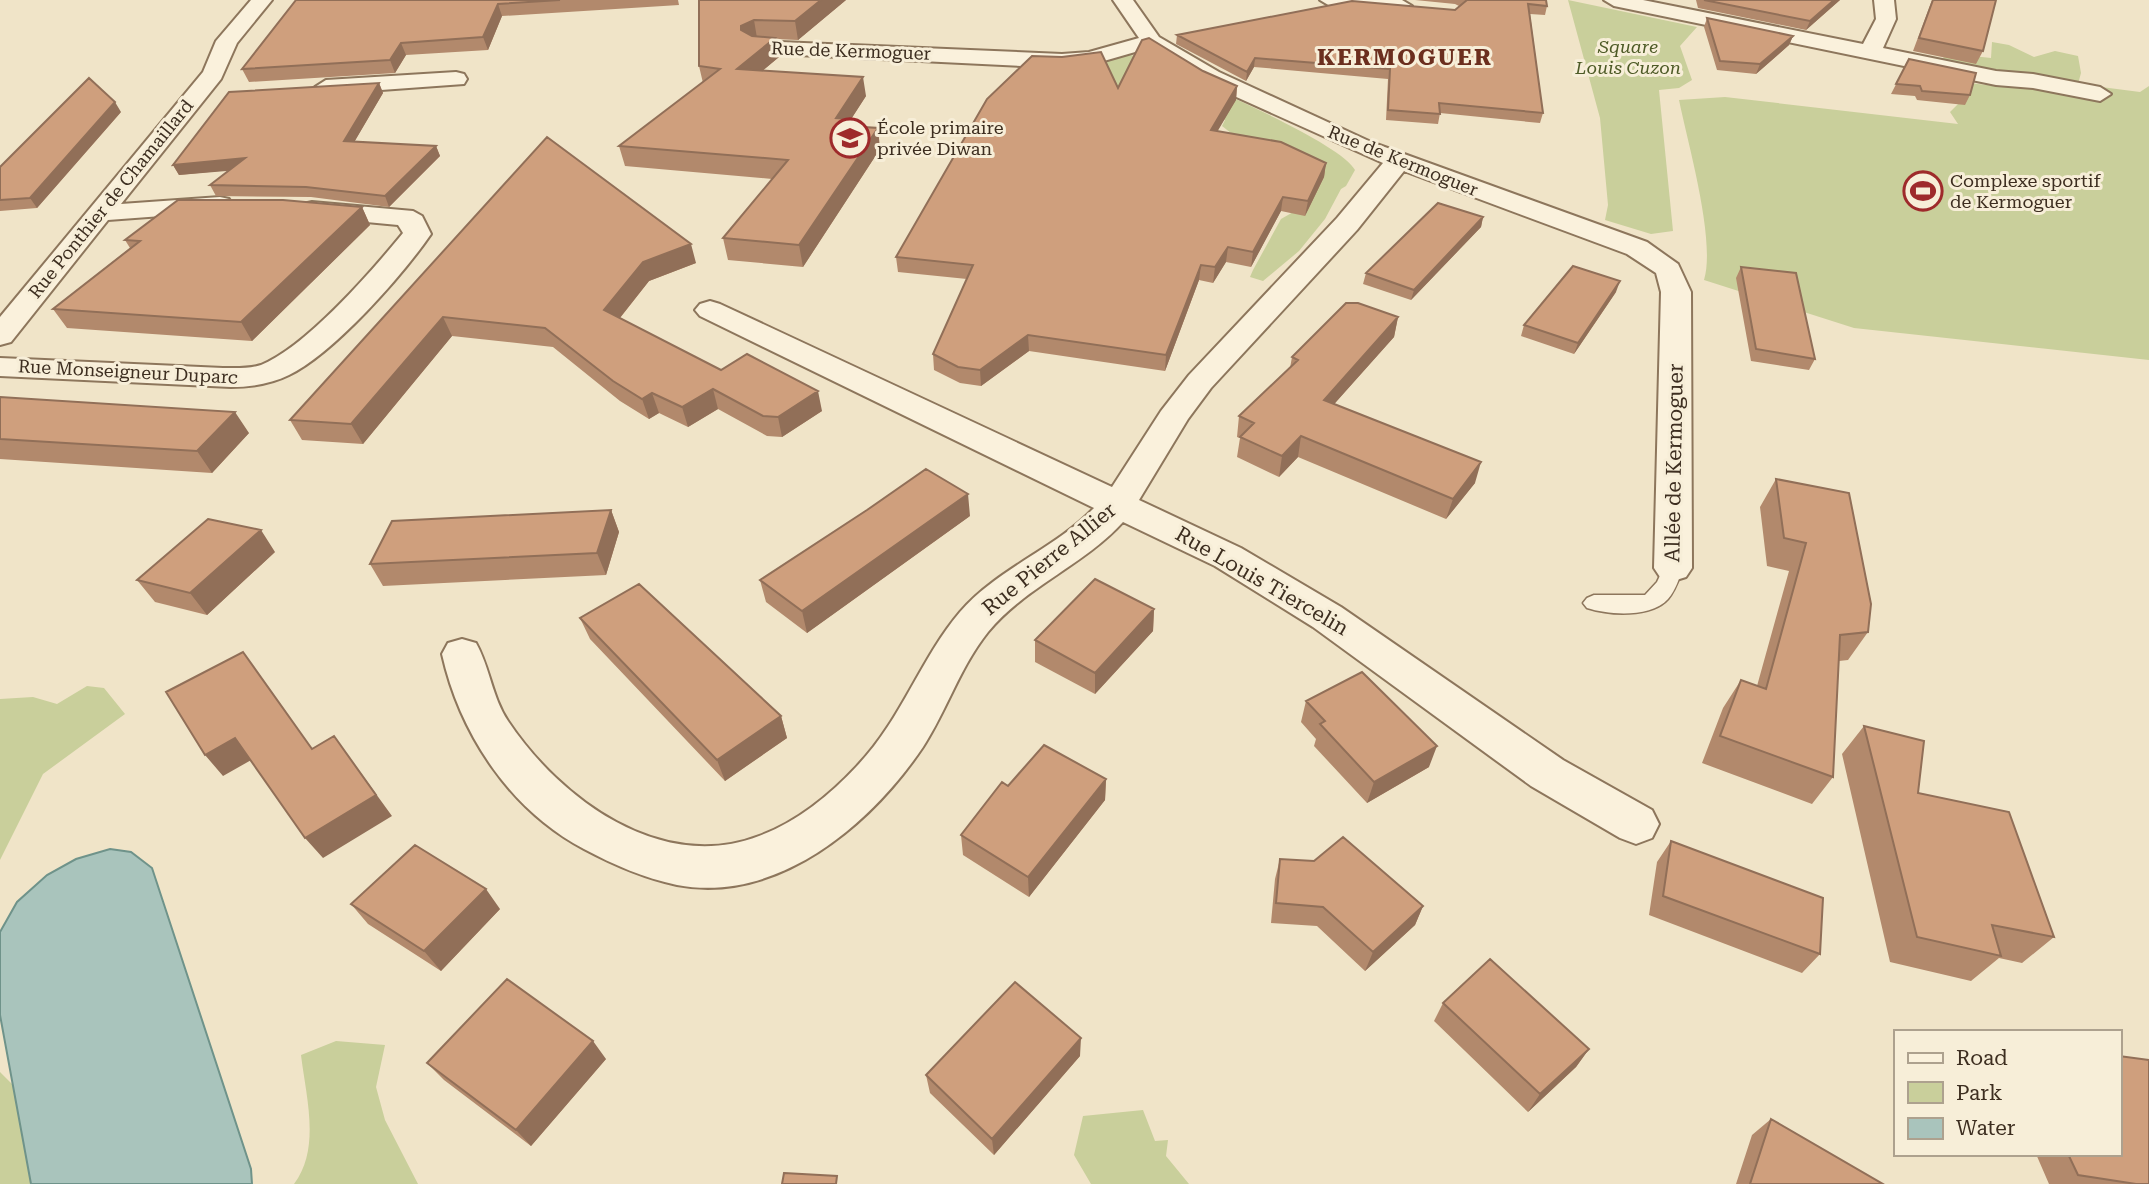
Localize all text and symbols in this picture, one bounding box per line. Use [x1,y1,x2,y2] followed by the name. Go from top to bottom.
[1574,36,1681,78] park label: Square Louis Cuzon
[771,37,931,64] street label: Rue de Kermoguer
[1317,44,1493,71] district label: KERMOGUER
[24,95,198,302] street label: Rue Ponthier de Chamaillard
[829,117,871,159] school or university icon: École primaire privée Diwan
[877,117,1004,159] place label: École primaire privée Diwan
[1325,121,1481,200] street label: Rue de Kermoguer
[1902,170,1944,212] sports icon: Complexe sportif de Kermoguer
[1950,170,2101,212] place label: Complexe sportif de Kermoguer
[18,355,239,388] street label: Rue Monseigneur Duparc
[1660,363,1688,563] street label: Allée de Kermoguer
[977,498,1121,620] street label: Rue Pierre Allier
[1171,522,1353,641] street label: Rue Louis Tiercelin
[1894,1030,2121,1156] legend
[1956,1046,2008,1070] text: Road
[1956,1081,2002,1105] text: Park
[1956,1116,2016,1140] text: Water

